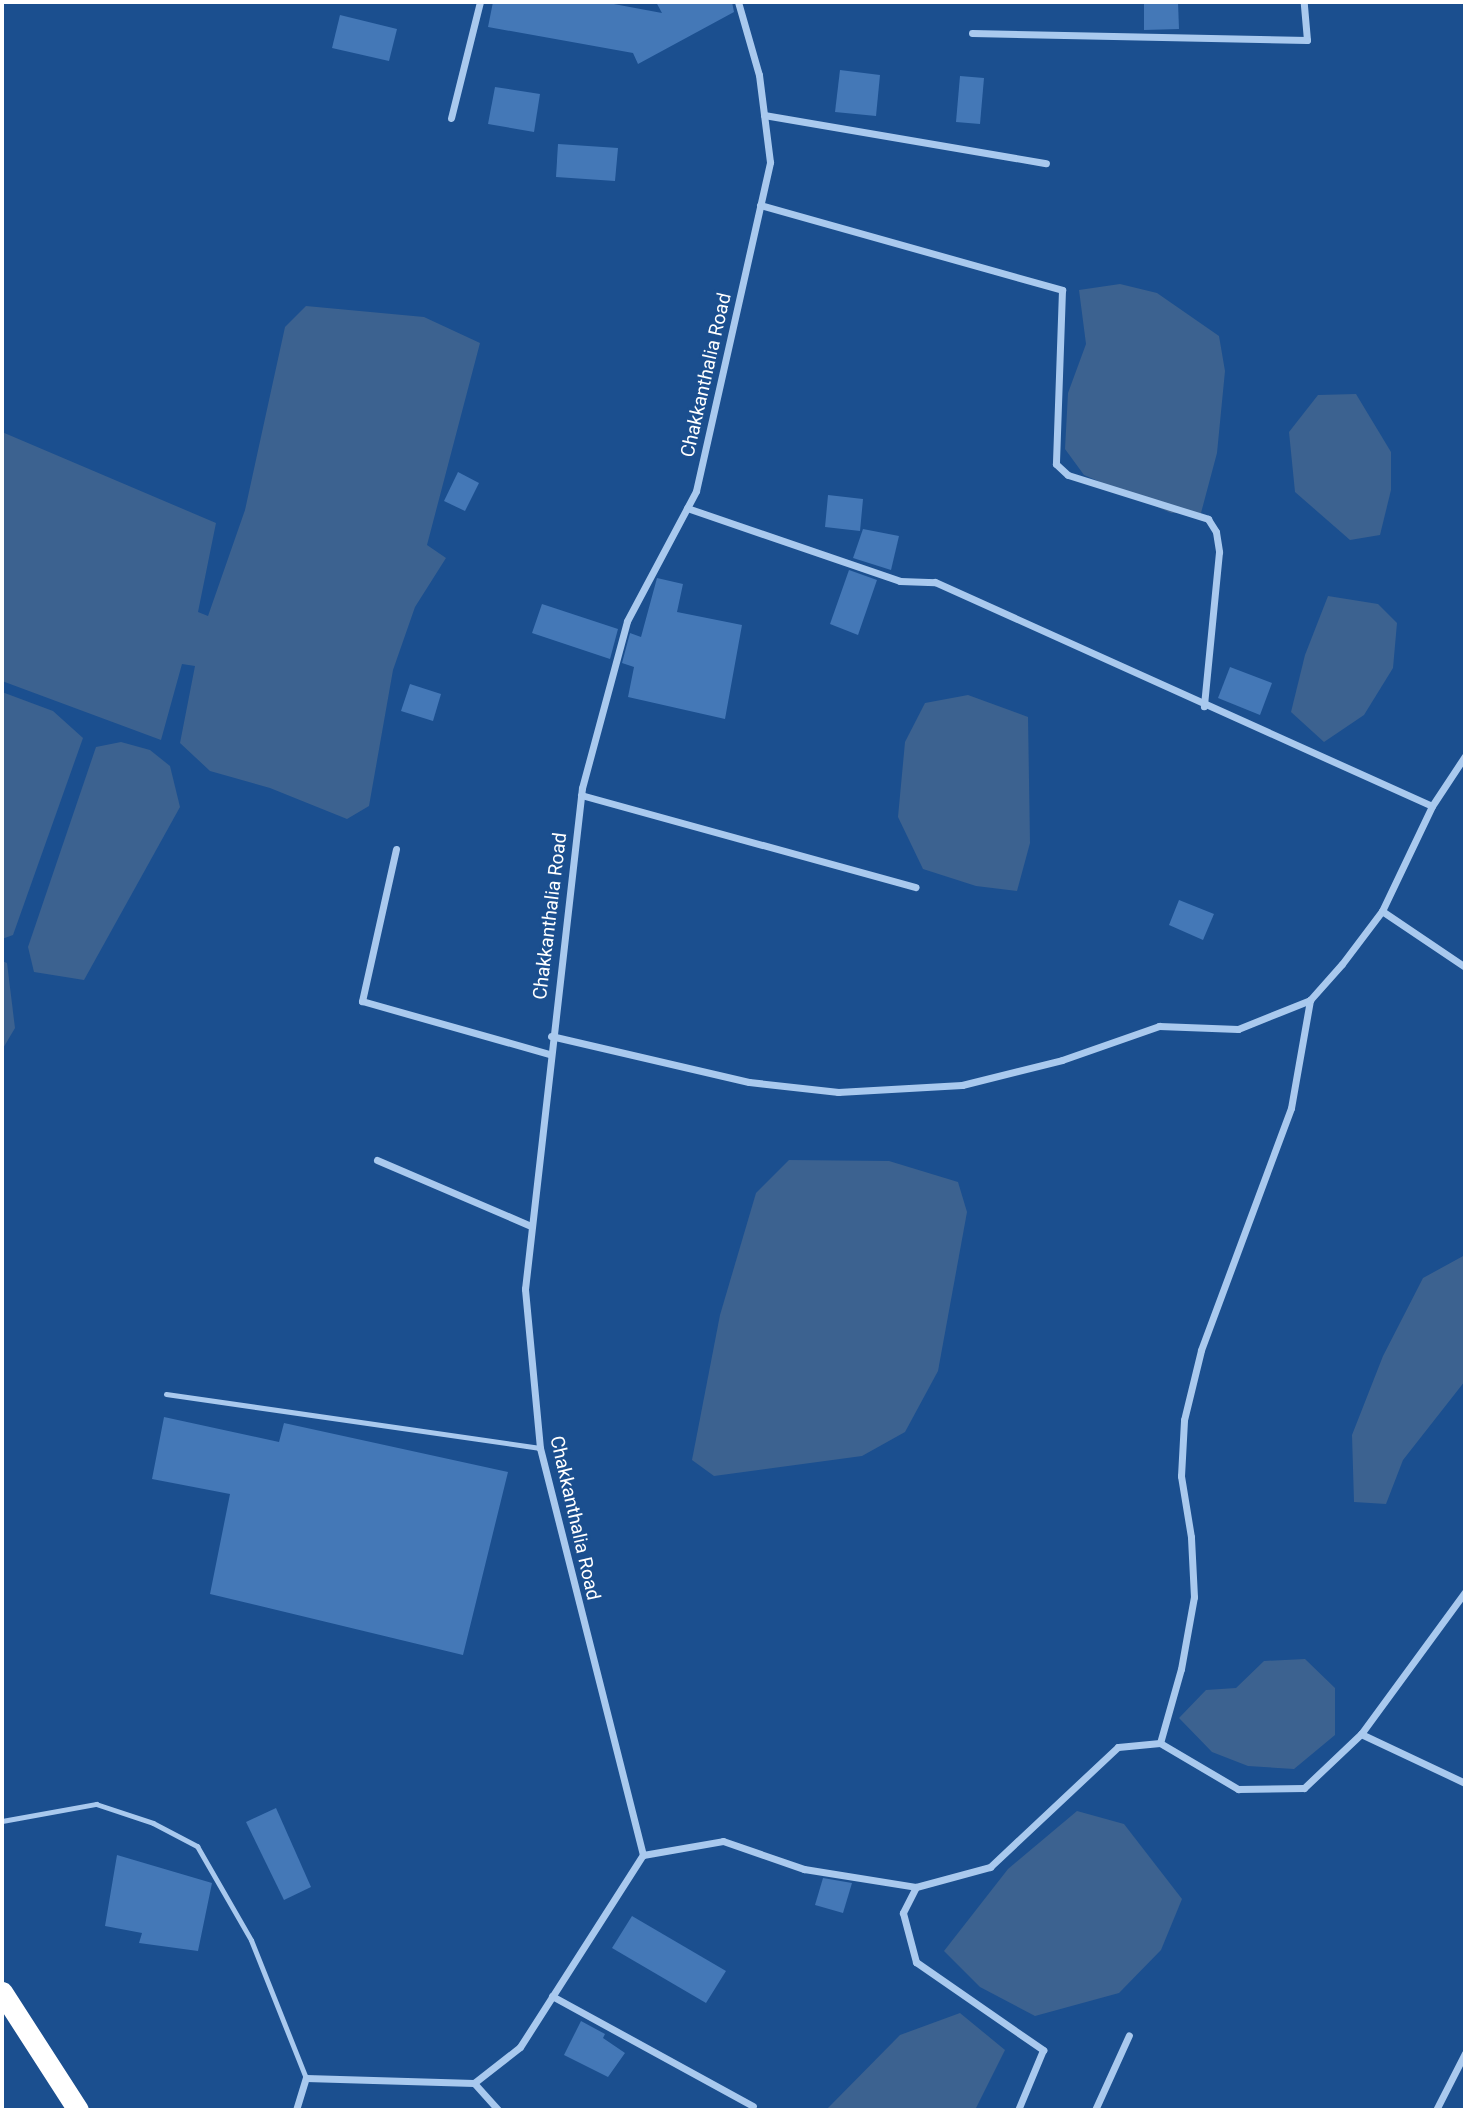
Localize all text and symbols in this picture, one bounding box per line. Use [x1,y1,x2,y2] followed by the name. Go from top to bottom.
[676,291,736,459] street label: Chakkanthalia Road
[528,831,572,1001] street label: Chakkanthalia Road
[545,1434,605,1602] street label: Chakkanthalia Road

